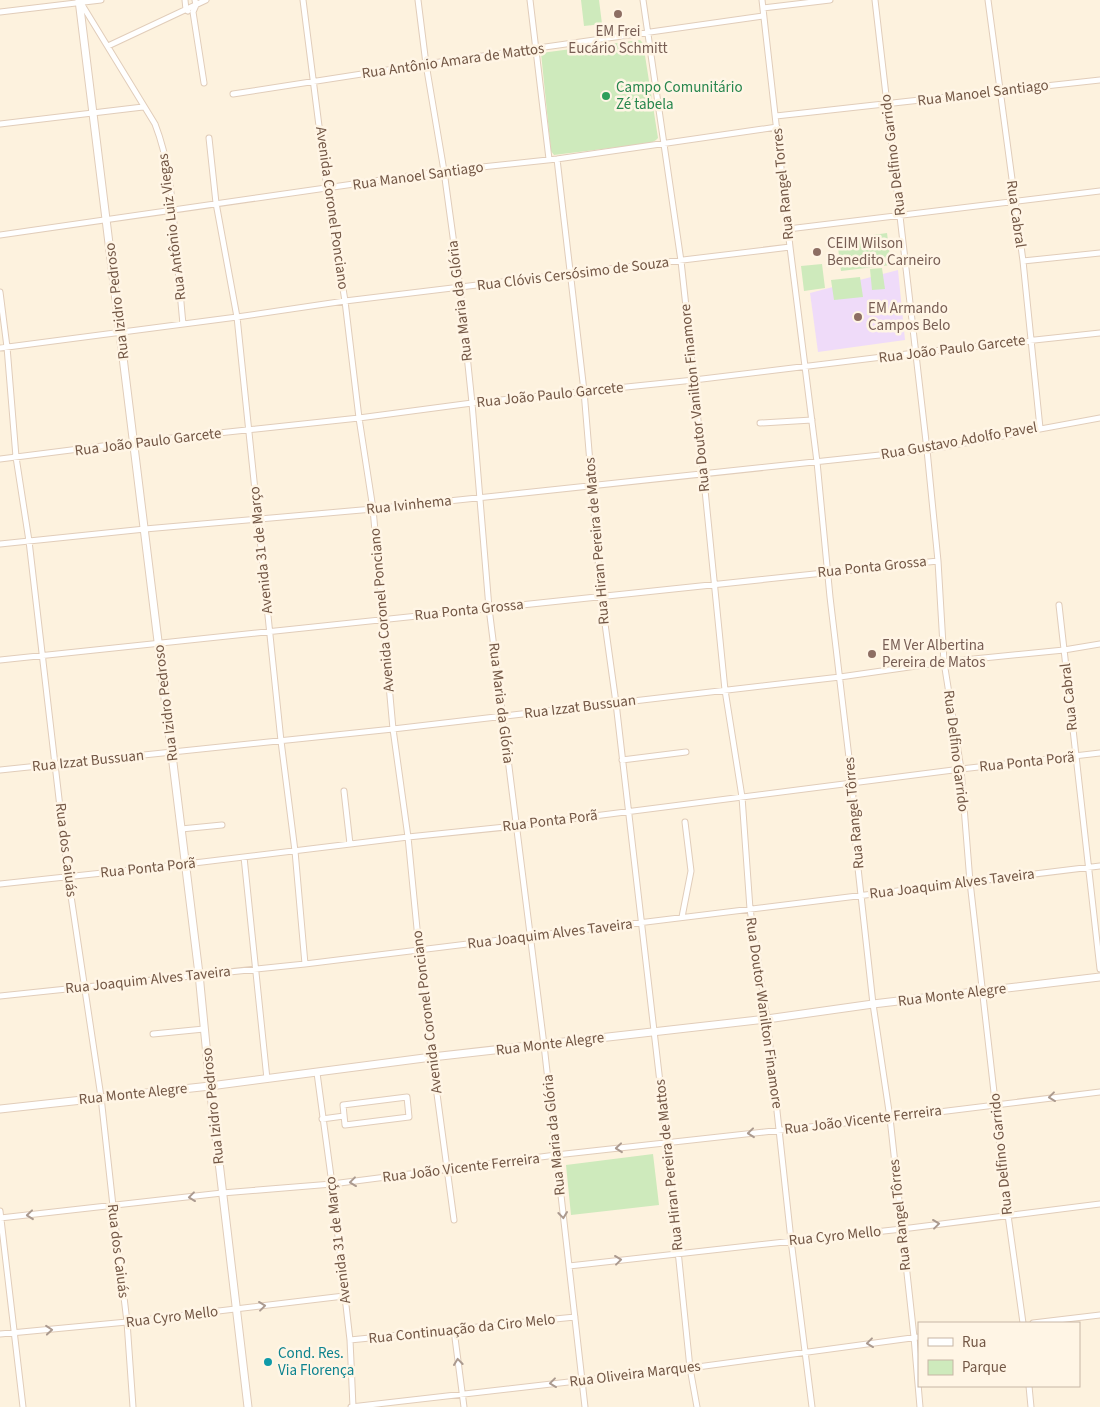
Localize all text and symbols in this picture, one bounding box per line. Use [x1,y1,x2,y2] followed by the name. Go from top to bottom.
[612,8,624,20] marker: EM Frei Eucário Schmitt
[568,21,668,59] place label: EM Frei Eucário Schmitt
[360,38,546,84] street label: Rua Antônio Amara de Mattos
[916,75,1050,111] street label: Rua Manoel Santiago
[616,77,743,115] place label: Campo Comunitário Zé tabela
[600,90,612,102] marker: Campo Comunitário Zé tabela
[875,93,911,217] street label: Rua Delfino Garrido
[310,125,354,291] street label: Avenida Coronel Ponciano
[767,127,799,241] street label: Rua Rangel Torres
[153,152,191,302] street label: Rua Antônio Luiz Viegas
[351,156,485,196] street label: Rua Manoel Santiago
[1001,179,1031,249] street label: Rua Cabral
[827,233,941,271] place label: CEIM Wilson Benedito Carneiro
[442,239,478,363] street label: Rua Maria da Glória
[99,242,135,360] street label: Rua Izidro Pedroso
[811,246,823,258] marker: CEIM Wilson Benedito Carneiro
[476,252,670,296] street label: Rua Clóvis Cersósimo de Souza
[868,298,950,336] place label: EM Armando Campos Belo
[675,303,715,493] street label: Rua Doutor Vanilton Finamore
[852,311,864,323] marker: EM Armando Campos Belo
[877,330,1027,368] street label: Rua João Paulo Garcete
[476,377,624,413] street label: Rua João Paulo Garcete
[879,417,1039,465] street label: Rua Gustavo Adolfo Pavel
[73,423,223,461] street label: Rua João Paulo Garcete
[579,457,615,625] street label: Rua Hiran Pereira de Matos
[244,485,278,615] street label: Avenida 31 de Março
[365,490,453,520] street label: Rua Ivinhema
[364,527,400,693] street label: Avenida Coronel Ponciano
[816,551,928,583] street label: Rua Ponta Grossa
[413,594,525,626] street label: Rua Ponta Grossa
[882,635,985,673] place label: EM Ver Albertina Pereira de Matos
[483,641,519,765] street label: Rua Maria da Glória
[148,644,184,762] street label: Rua Izidro Pedroso
[866,648,878,660] marker: EM Ver Albertina Pereira de Matos
[1055,662,1083,732] street label: Rua Cabral
[938,689,974,813] street label: Rua Delfino Garrido
[523,690,637,724] street label: Rua Izzat Bussuan
[31,745,145,777] street label: Rua Izzat Bussuan
[978,747,1076,777] street label: Rua Ponta Porã
[839,756,869,870] street label: Rua Rangel Tôrres
[50,802,82,898] street label: Rua dos Caiuás
[501,805,599,837] street label: Rua Ponta Porã
[99,853,197,883] street label: Rua Ponta Porã
[868,863,1036,905] street label: Rua Joaquim Alves Taveira
[466,913,634,955] street label: Rua Joaquim Alves Taveira
[740,916,788,1110] street label: Rua Doutor Wanilton Finamore
[407,929,447,1095] street label: Avenida Coronel Ponciano
[64,961,232,999] street label: Rua Joaquim Alves Taveira
[897,978,1007,1012] street label: Rua Monte Alegre
[495,1027,605,1061] street label: Rua Monte Alegre
[196,1047,230,1165] street label: Rua Izidro Pedroso
[537,1073,571,1197] street label: Rua Maria da Glória
[78,1078,188,1110] street label: Rua Monte Alegre
[650,1078,688,1252] street label: Rua Hiran Pereira de Mattos
[1047,1091,1055,1102] one-way arrow
[984,1092,1018,1216] street label: Rua Delfino Garrido
[783,1100,943,1140] street label: Rua João Vicente Ferreira
[747,1127,755,1138] one-way arrow
[615,1142,623,1153] one-way arrow
[381,1148,541,1188] street label: Rua João Vicente Ferreira
[884,1158,916,1272] street label: Rua Rangel Tôrres
[320,1175,356,1305] street label: Avenida 31 de Março
[349,1176,357,1187] one-way arrow
[187,1191,195,1202] one-way arrow
[102,1203,134,1299] street label: Rua dos Caiuás
[26,1209,34,1220] one-way arrow
[557,1212,568,1220] one-way arrow
[932,1219,940,1230] one-way arrow
[788,1221,882,1251] street label: Rua Cyro Mello
[614,1255,622,1266] one-way arrow
[125,1301,219,1333] street label: Rua Cyro Mello
[259,1301,267,1312] one-way arrow
[367,1309,557,1349] street label: Rua Continuação da Ciro Melo
[918,1322,1080,1387] legend
[45,1325,53,1336] one-way arrow
[962,1332,986,1353] text: Rua
[866,1337,874,1348] one-way arrow
[278,1343,354,1381] place label: Cond. Res. Via Florença
[262,1356,274,1368] marker: Cond. Res. Via Florença
[568,1356,702,1392] street label: Rua Oliveira Marques
[962,1357,1006,1378] text: Parque
[453,1358,464,1366] one-way arrow
[549,1377,557,1388] one-way arrow

